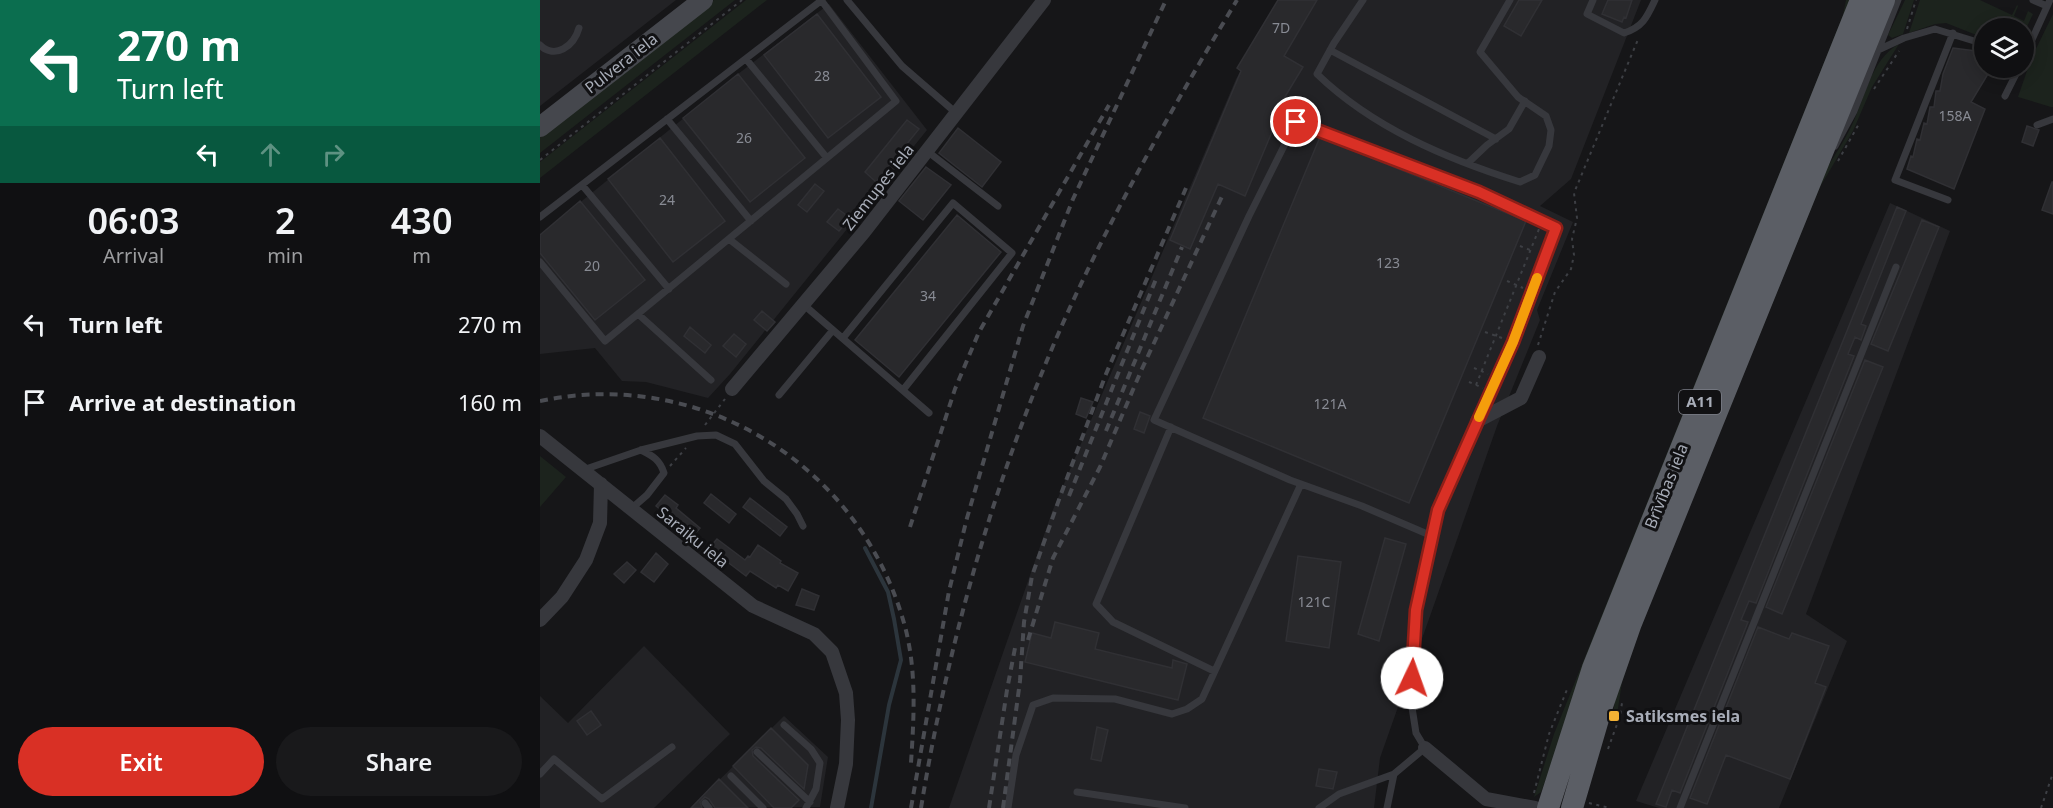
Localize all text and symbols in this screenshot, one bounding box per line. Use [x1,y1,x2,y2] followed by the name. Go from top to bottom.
[117,16,241,73] text: 270 m
[1272,18,1290,37] house number: 7D
[1974,18,2034,78] map controls
[1974,18,2034,78] button: layers
[18,24,96,102] icon: left
[580,28,662,98] street label: Pulvera iela
[814,66,830,85] house number: 28
[117,70,223,107] text: Turn left
[1270,96,1321,147] pin
[1279,105,1312,138] icon: arrive
[1939,106,1972,125] house number: 158A
[736,128,752,147] house number: 26
[191,138,224,171] icon: left
[254,138,287,171] icon: ahead
[317,138,350,171] icon: right
[837,139,919,235] street label: Ziemupes iela
[659,190,675,209] house number: 24
[87,196,180,245] text: 06:03
[275,196,296,245] text: 2
[391,196,453,245] text: 430
[103,242,164,269] text: Arrival
[267,242,303,269] text: min
[412,242,431,269] text: m
[1376,253,1400,272] house number: 123
[584,256,600,275] house number: 20
[920,286,936,305] house number: 34
[18,308,51,341] icon: left
[69,309,163,339] text: Turn left
[458,309,522,339] text: 270 m
[18,386,51,419] icon: arrive
[69,387,296,417] text: Arrive at destination
[458,387,522,417] text: 160 m
[1679,390,1721,414] road number: A11
[1314,394,1347,413] house number: 121A
[1639,440,1693,532] street label: Brīvības iela
[653,501,733,573] street label: Saraiķu iela
[1298,592,1331,611] house number: 121C
[1380,646,1444,710] position arrow
[1626,705,1740,727] place label: Satiksmes iela
[1607,709,1621,723] marker: Satiksmes iela
[18,727,264,796] button: Exit
[276,727,522,796] button: Share

